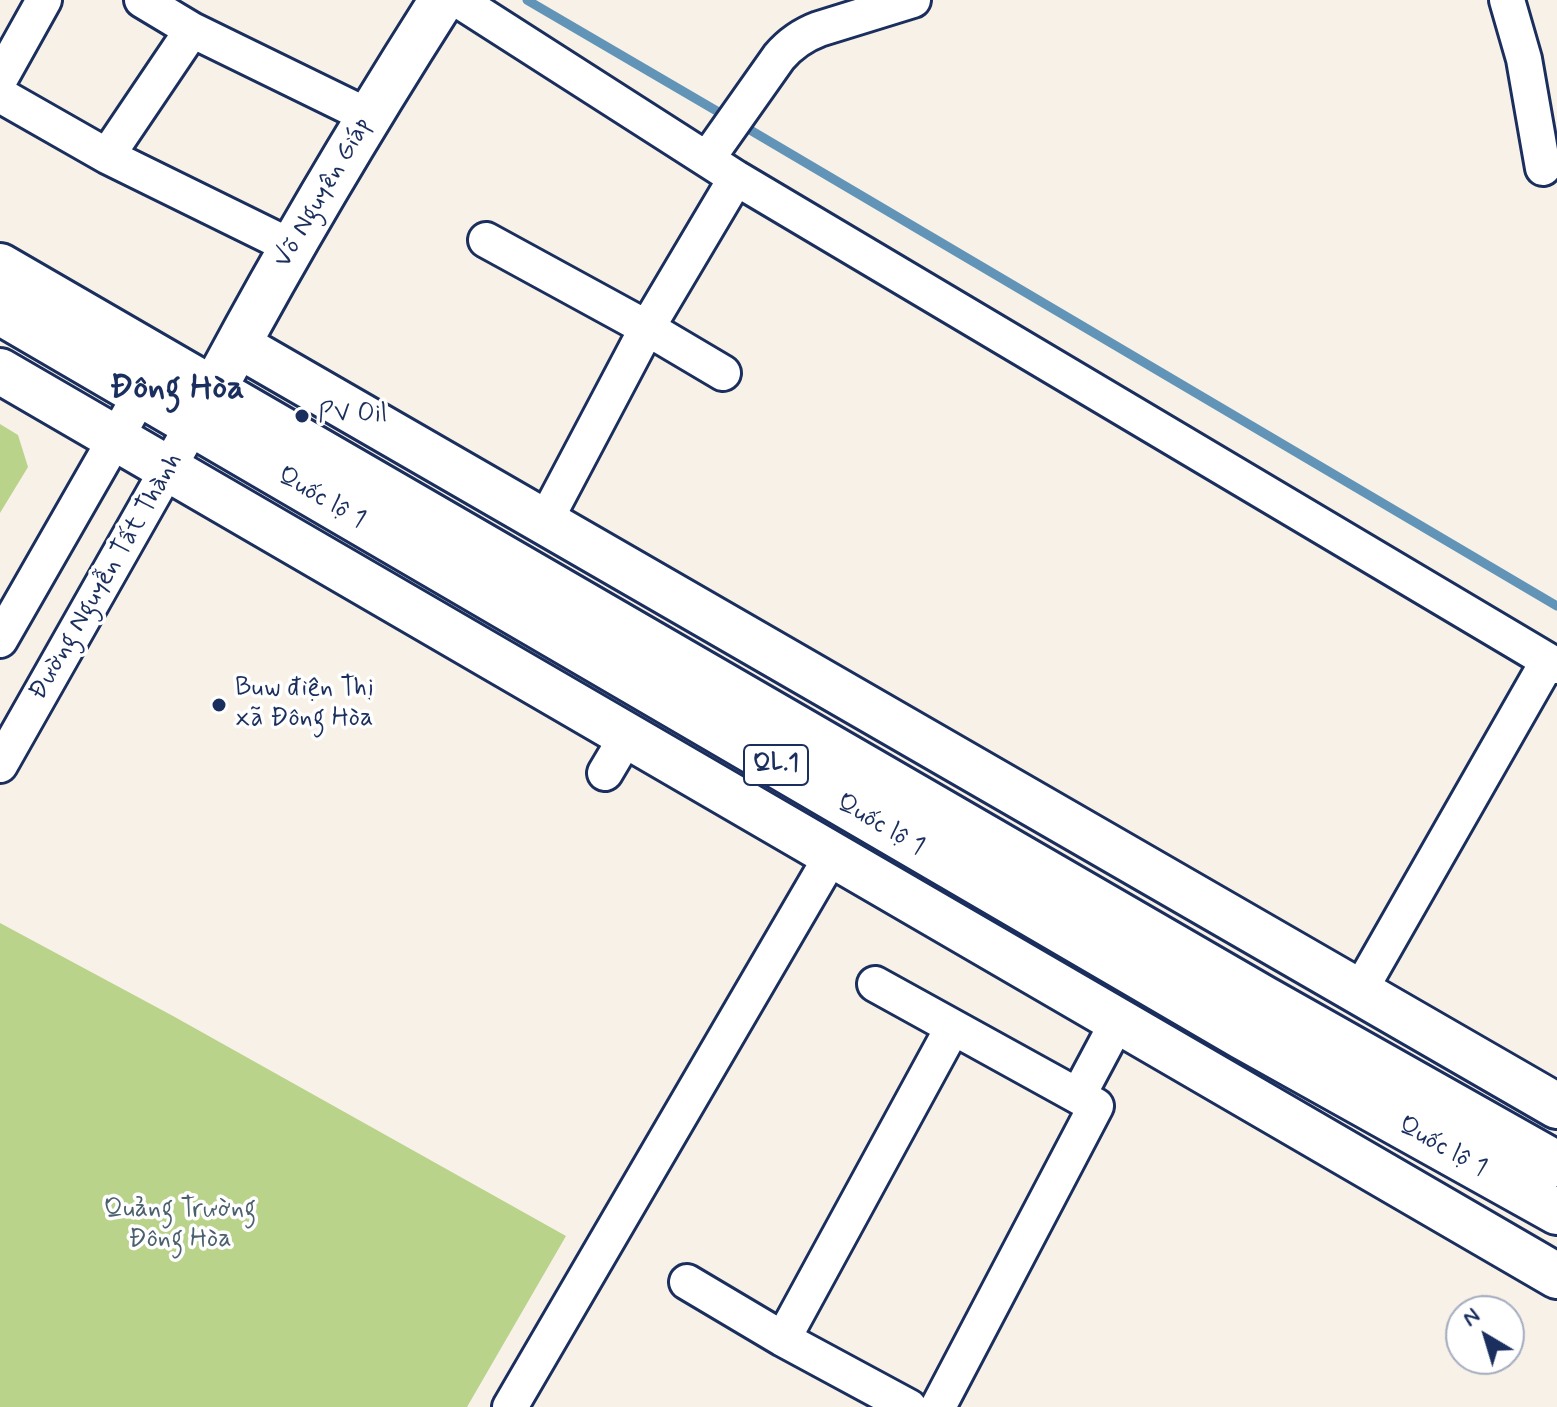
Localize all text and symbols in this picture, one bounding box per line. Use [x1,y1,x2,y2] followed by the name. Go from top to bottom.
[268,112,380,274] street label: Võ Nguyên Giáp
[110,370,244,410] district label: Đông Hòa
[318,400,387,432] place label: PV Oil
[293,407,311,425] marker: PV Oil
[24,448,190,706] street label: Đường Nguyễn Tất Thành
[271,461,371,537] street label: Quốc lộ 1
[235,674,373,736] place label: Buw điện Thị xã Đông Hòa
[210,696,228,714] marker: Buw điện Thị xã Đông Hòa
[744,745,808,785] road number: QL.1
[830,788,930,864] street label: Quốc lộ 1
[1392,1111,1492,1185] street label: Quốc lộ 1
[104,1195,256,1256] park label: Quảng Trường Đông Hòa
[1445,1295,1525,1375] north arrow
[1457,1302,1486,1333] text: N

